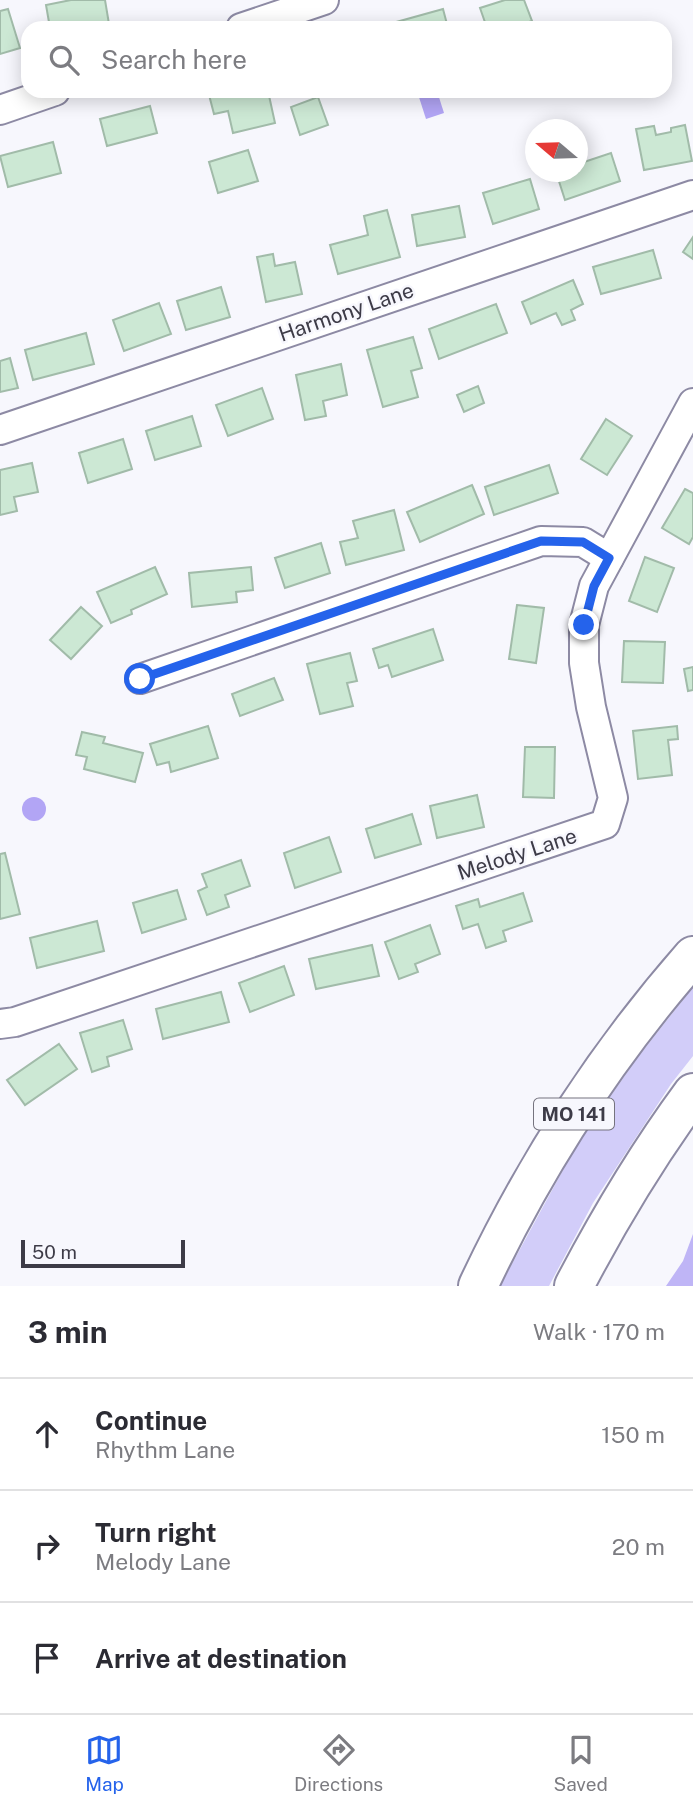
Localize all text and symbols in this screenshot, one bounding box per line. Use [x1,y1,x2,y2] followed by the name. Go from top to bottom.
[21,21,672,98] search box
[45,41,83,79] icon: search
[101,44,247,75] text: Search here
[525,119,588,182] north arrow
[275,277,417,347] street label: Harmony Lane
[568,609,599,640] route end
[124,663,155,694] route start
[454,823,580,885] street label: Melody Lane
[534,1098,614,1130] road number: MO 141
[21,1237,186,1269] scale bar
[32,1241,77,1263] text: 50 m
[28,1314,107,1350] text: 3 min
[533,1318,665,1345] text: Walk · 170 m
[95,1405,207,1436] text: Continue
[28,1415,66,1453] icon: ahead
[601,1421,665,1448] text: 150 m
[95,1436,235,1463] text: Rhythm Lane
[95,1517,217,1548] text: Turn right
[28,1527,66,1565] icon: right
[612,1533,665,1560] text: 20 m
[95,1548,231,1575] text: Melody Lane
[28,1639,66,1677] icon: arrive
[95,1643,347,1674] text: Arrive at destination
[85,1731,124,1795] tab: Map
[294,1731,383,1795] tab: Directions
[554,1731,608,1795] tab: Saved

